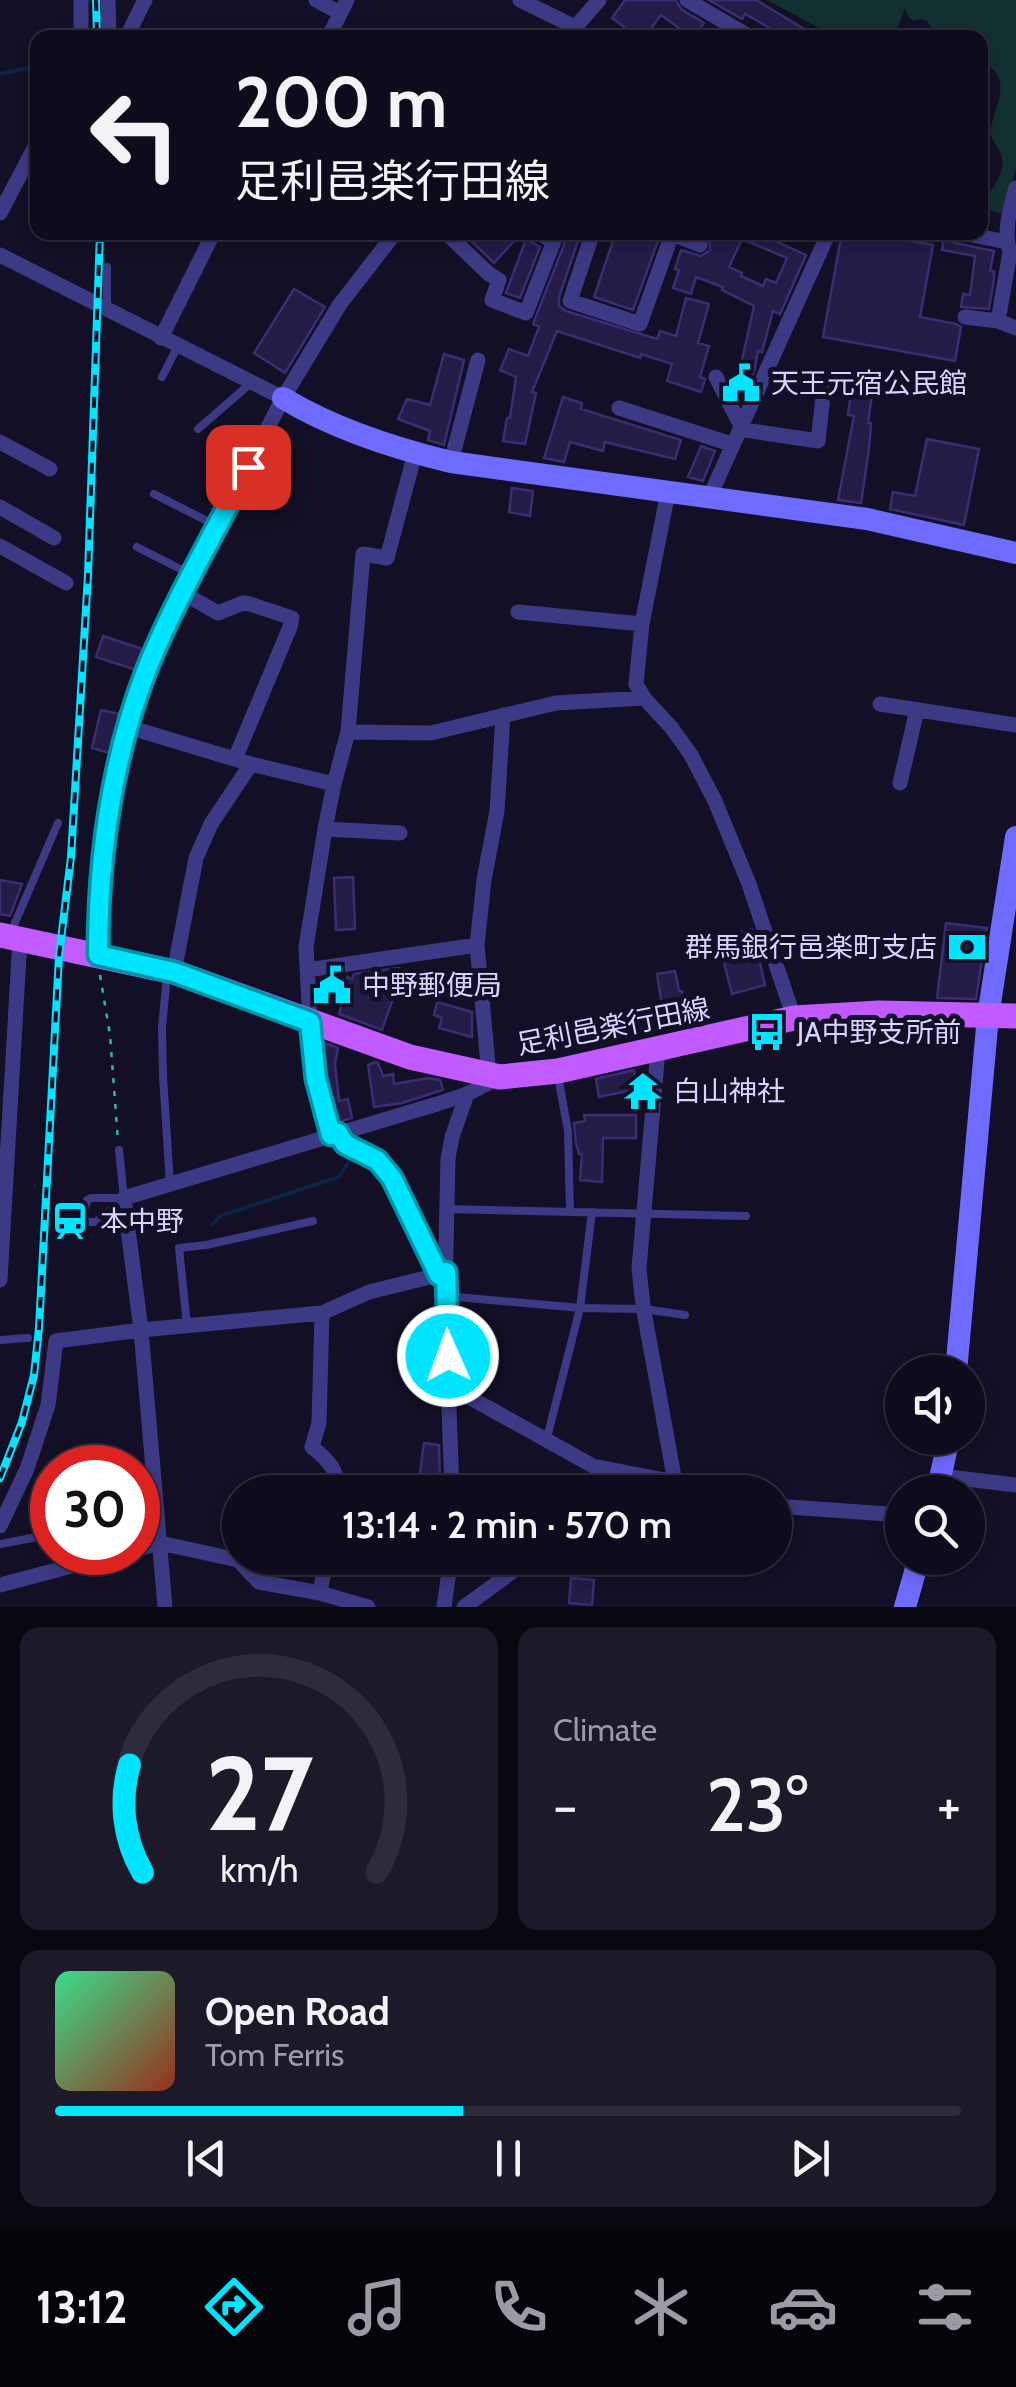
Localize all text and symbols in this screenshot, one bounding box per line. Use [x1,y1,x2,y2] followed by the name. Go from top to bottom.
[235,59,447,145] text: 200 m
[70,70,200,200] icon: left
[235,154,550,208] text: 足利邑楽行田線
[720,362,762,404] public building icon: 天王元宿公民館
[771,366,967,400] place label: 天王元宿公民館
[206,425,291,510] pin
[221,440,276,495] icon: arrive
[946,926,988,968] bank icon: 群馬銀行邑楽町支店
[685,930,937,964] place label: 群馬銀行邑楽町支店
[311,964,353,1006] public building icon: 中野郵便局
[362,968,502,1002] place label: 中野郵便局
[514,991,712,1061] street label: 足利邑楽行田線
[746,1011,788,1053] bus stop icon: JA中野支所前
[796,1015,961,1049] place label: JA中野支所前
[622,1070,664,1112] temple icon: 白山神社
[673,1074,785,1108] place label: 白山神社
[49,1200,91,1242] station icon: 本中野
[100,1204,184,1238] place label: 本中野
[396,1304,500,1408] position arrow
[885,1355,985,1575] map controls
[885,1355,985,1455] button: sound
[30,1445,160,1575] speed limit sign: 30
[885,1475,985,1575] button: search
[342,1501,672,1548] text: 13:14 · 2 min · 570 m
[553,1710,657,1749] text: Climate
[205,1730,313,1856] text: 27
[706,1759,808,1850] text: 23°
[553,1772,577,1839] text: −
[937,1772,961,1839] text: +
[220,1848,298,1891] text: km/h
[205,1988,390,2035] text: Open Road
[205,2035,344,2074] text: Tom Ferris
[179,2131,234,2186] icon: previous
[481,2131,536,2186] icon: pause
[783,2131,838,2186] icon: next
[199,2272,269,2342] icon: directions
[342,2272,412,2342] icon: music
[484,2272,554,2342] icon: phone
[626,2272,696,2342] icon: climate
[768,2272,838,2342] icon: car
[910,2272,980,2342] icon: filters
[36,2280,127,2334] text: 13:12

